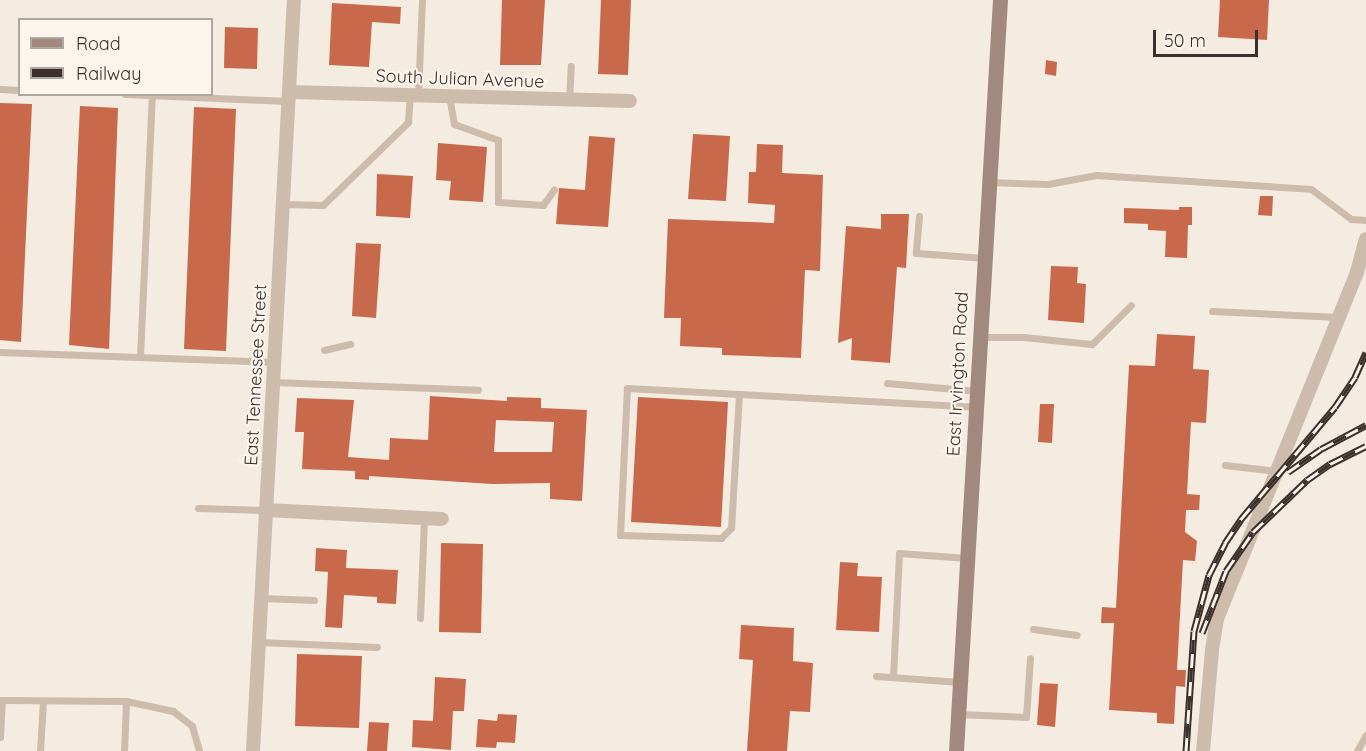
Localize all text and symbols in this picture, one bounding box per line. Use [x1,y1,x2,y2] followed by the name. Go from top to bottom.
[18,18,213,96] legend
[1156,18,1261,56] scale bar
[1164,29,1206,52] text: 50 m
[76,32,121,55] text: Road
[76,62,142,85] text: Railway
[375,65,545,93] street label: South Julian Avenue
[240,284,272,466] street label: East Tennessee Street
[943,291,973,457] street label: East Irvington Road

